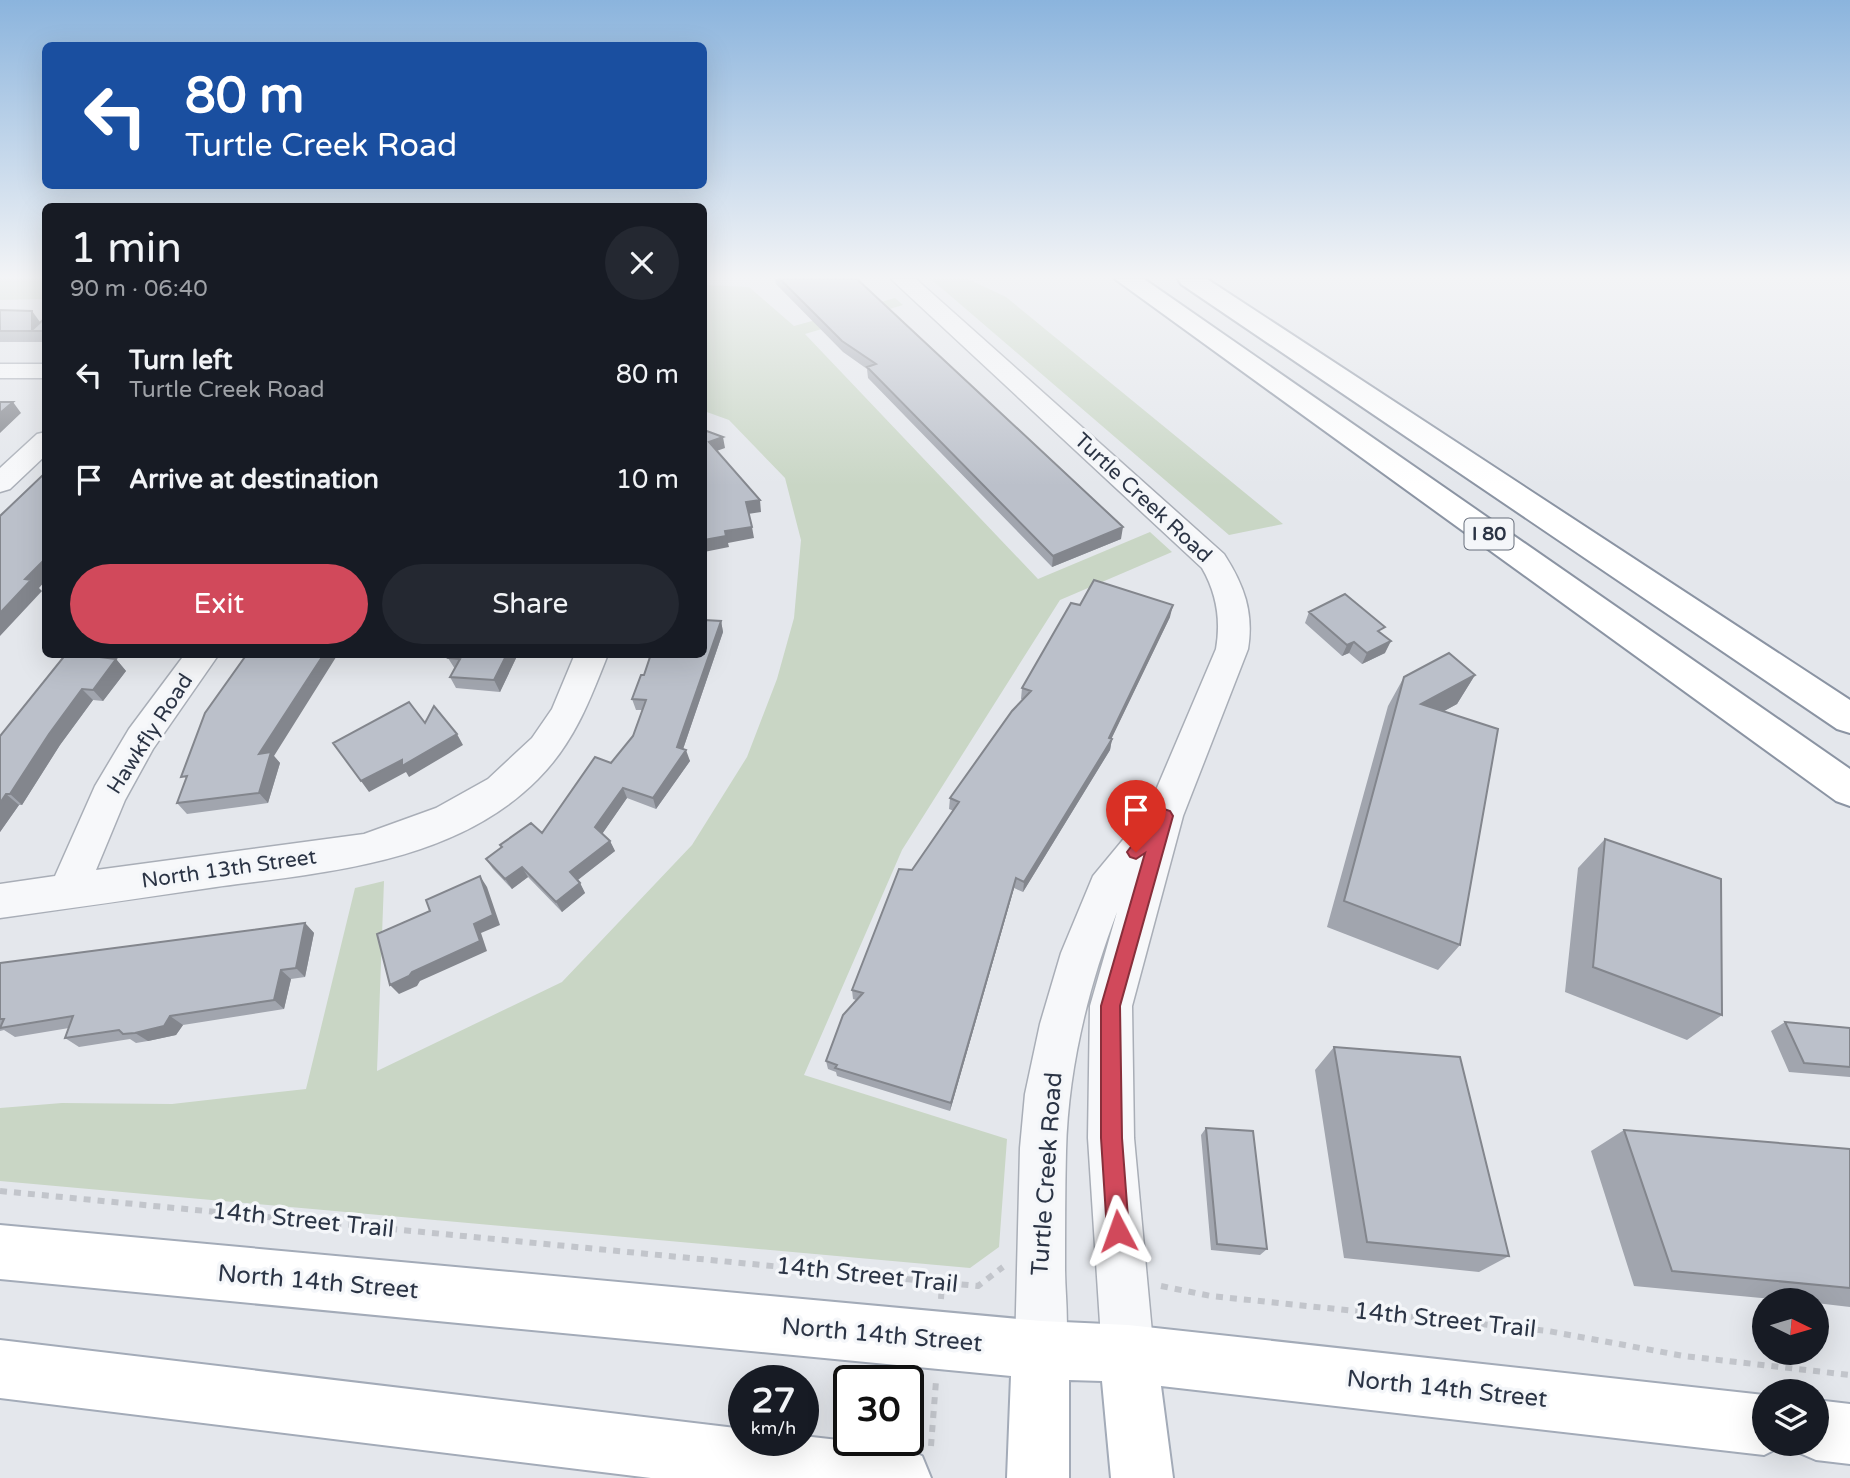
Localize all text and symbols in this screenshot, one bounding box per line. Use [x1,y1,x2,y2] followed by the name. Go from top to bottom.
[185,67,304,126] text: 80 m
[70,70,161,161] icon: left
[185,127,457,165] text: Turtle Creek Road
[70,223,182,274] text: 1 min
[605,226,679,300] button: close
[70,275,208,303] text: 90 m · 06:40
[129,345,232,376] text: Turn left
[70,356,108,394] icon: left
[616,359,679,390] text: 80 m
[129,376,325,404] text: Turtle Creek Road
[1069,428,1217,568] street label: Turtle Creek Road
[70,461,108,499] icon: arrive
[129,464,379,495] text: Arrive at destination
[616,464,679,495] text: 10 m
[1464,519,1514,550] road number: I 80
[70,564,368,644] button: Exit
[382,564,679,644] button: Share
[102,669,198,799] street label: Hawkfly Road
[1106,780,1166,852] pin
[1117,791,1155,829] icon: arrive
[140,844,318,894] street label: North 13th Street
[1025,1071,1069,1277] street label: Turtle Creek Road
[1081,1194,1155,1268] position arrow
[211,1196,395,1244] street label: 14th Street Trail
[775,1251,959,1299] street label: 14th Street Trail
[216,1259,420,1305] street label: North 14th Street
[1752,1288,1829,1365] north arrow
[1752,1288,1829,1456] map controls
[1353,1296,1537,1344] street label: 14th Street Trail
[780,1312,984,1358] street label: North 14th Street
[1345,1364,1549,1414] street label: North 14th Street
[833,1365,924,1456] speed limit sign: 30
[1752,1379,1829,1456] button: layers
[752,1380,795,1422] text: 27
[751,1417,796,1439] text: km/h

